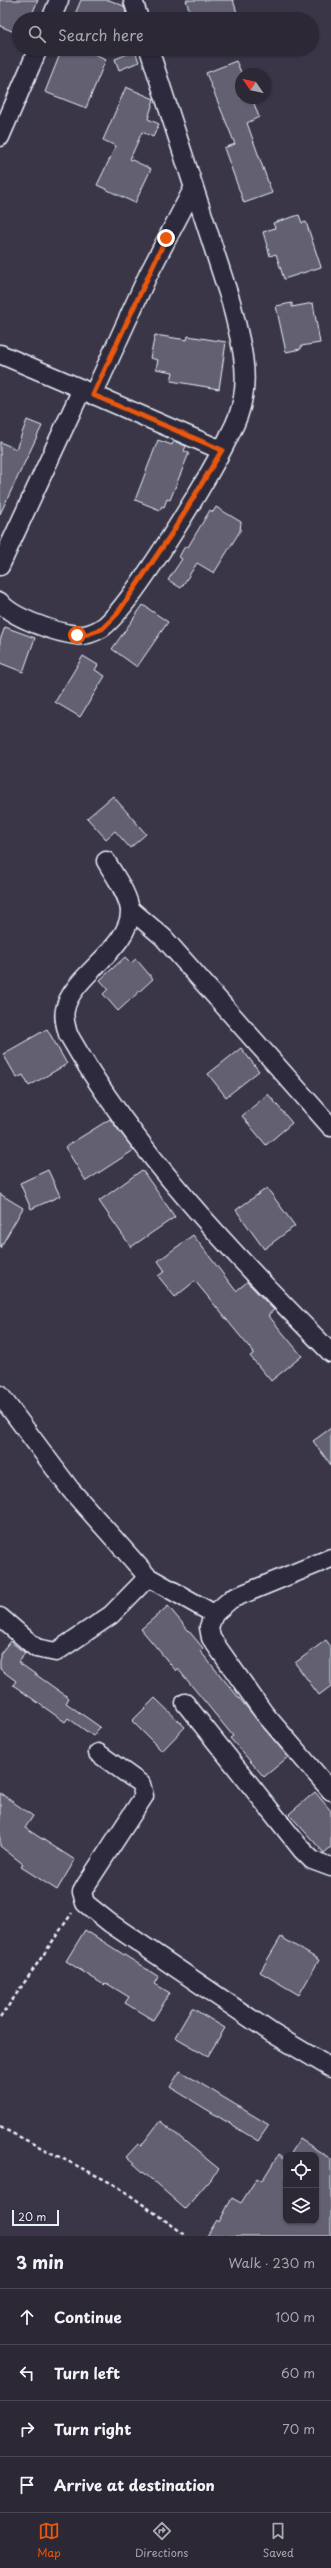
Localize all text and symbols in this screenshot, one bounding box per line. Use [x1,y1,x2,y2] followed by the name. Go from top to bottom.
[12,12,319,56] search box
[26,23,48,45] icon: search
[58,23,144,46] text: Search here
[235,68,271,104] north arrow
[157,229,175,247] route end
[68,626,86,644] route start
[283,2152,319,2224] map controls
[283,2152,319,2188] button: locate
[283,2188,319,2224] button: layers
[12,2208,59,2227] scale bar
[18,2208,46,2225] text: 20 m
[16,2249,64,2275] text: 3 min
[228,2253,315,2272] text: Walk · 230 m
[54,2305,122,2328] text: Continue
[16,2306,38,2328] icon: ahead
[275,2307,315,2326] text: 100 m
[54,2361,120,2384] text: Turn left
[16,2362,38,2384] icon: left
[281,2363,315,2382] text: 60 m
[54,2417,131,2440] text: Turn right
[16,2418,38,2440] icon: right
[282,2419,315,2438] text: 70 m
[54,2473,215,2496] text: Arrive at destination
[16,2474,38,2496] icon: arrive
[37,2520,61,2561] tab: Map
[135,2520,188,2561] tab: Directions
[263,2520,294,2561] tab: Saved

